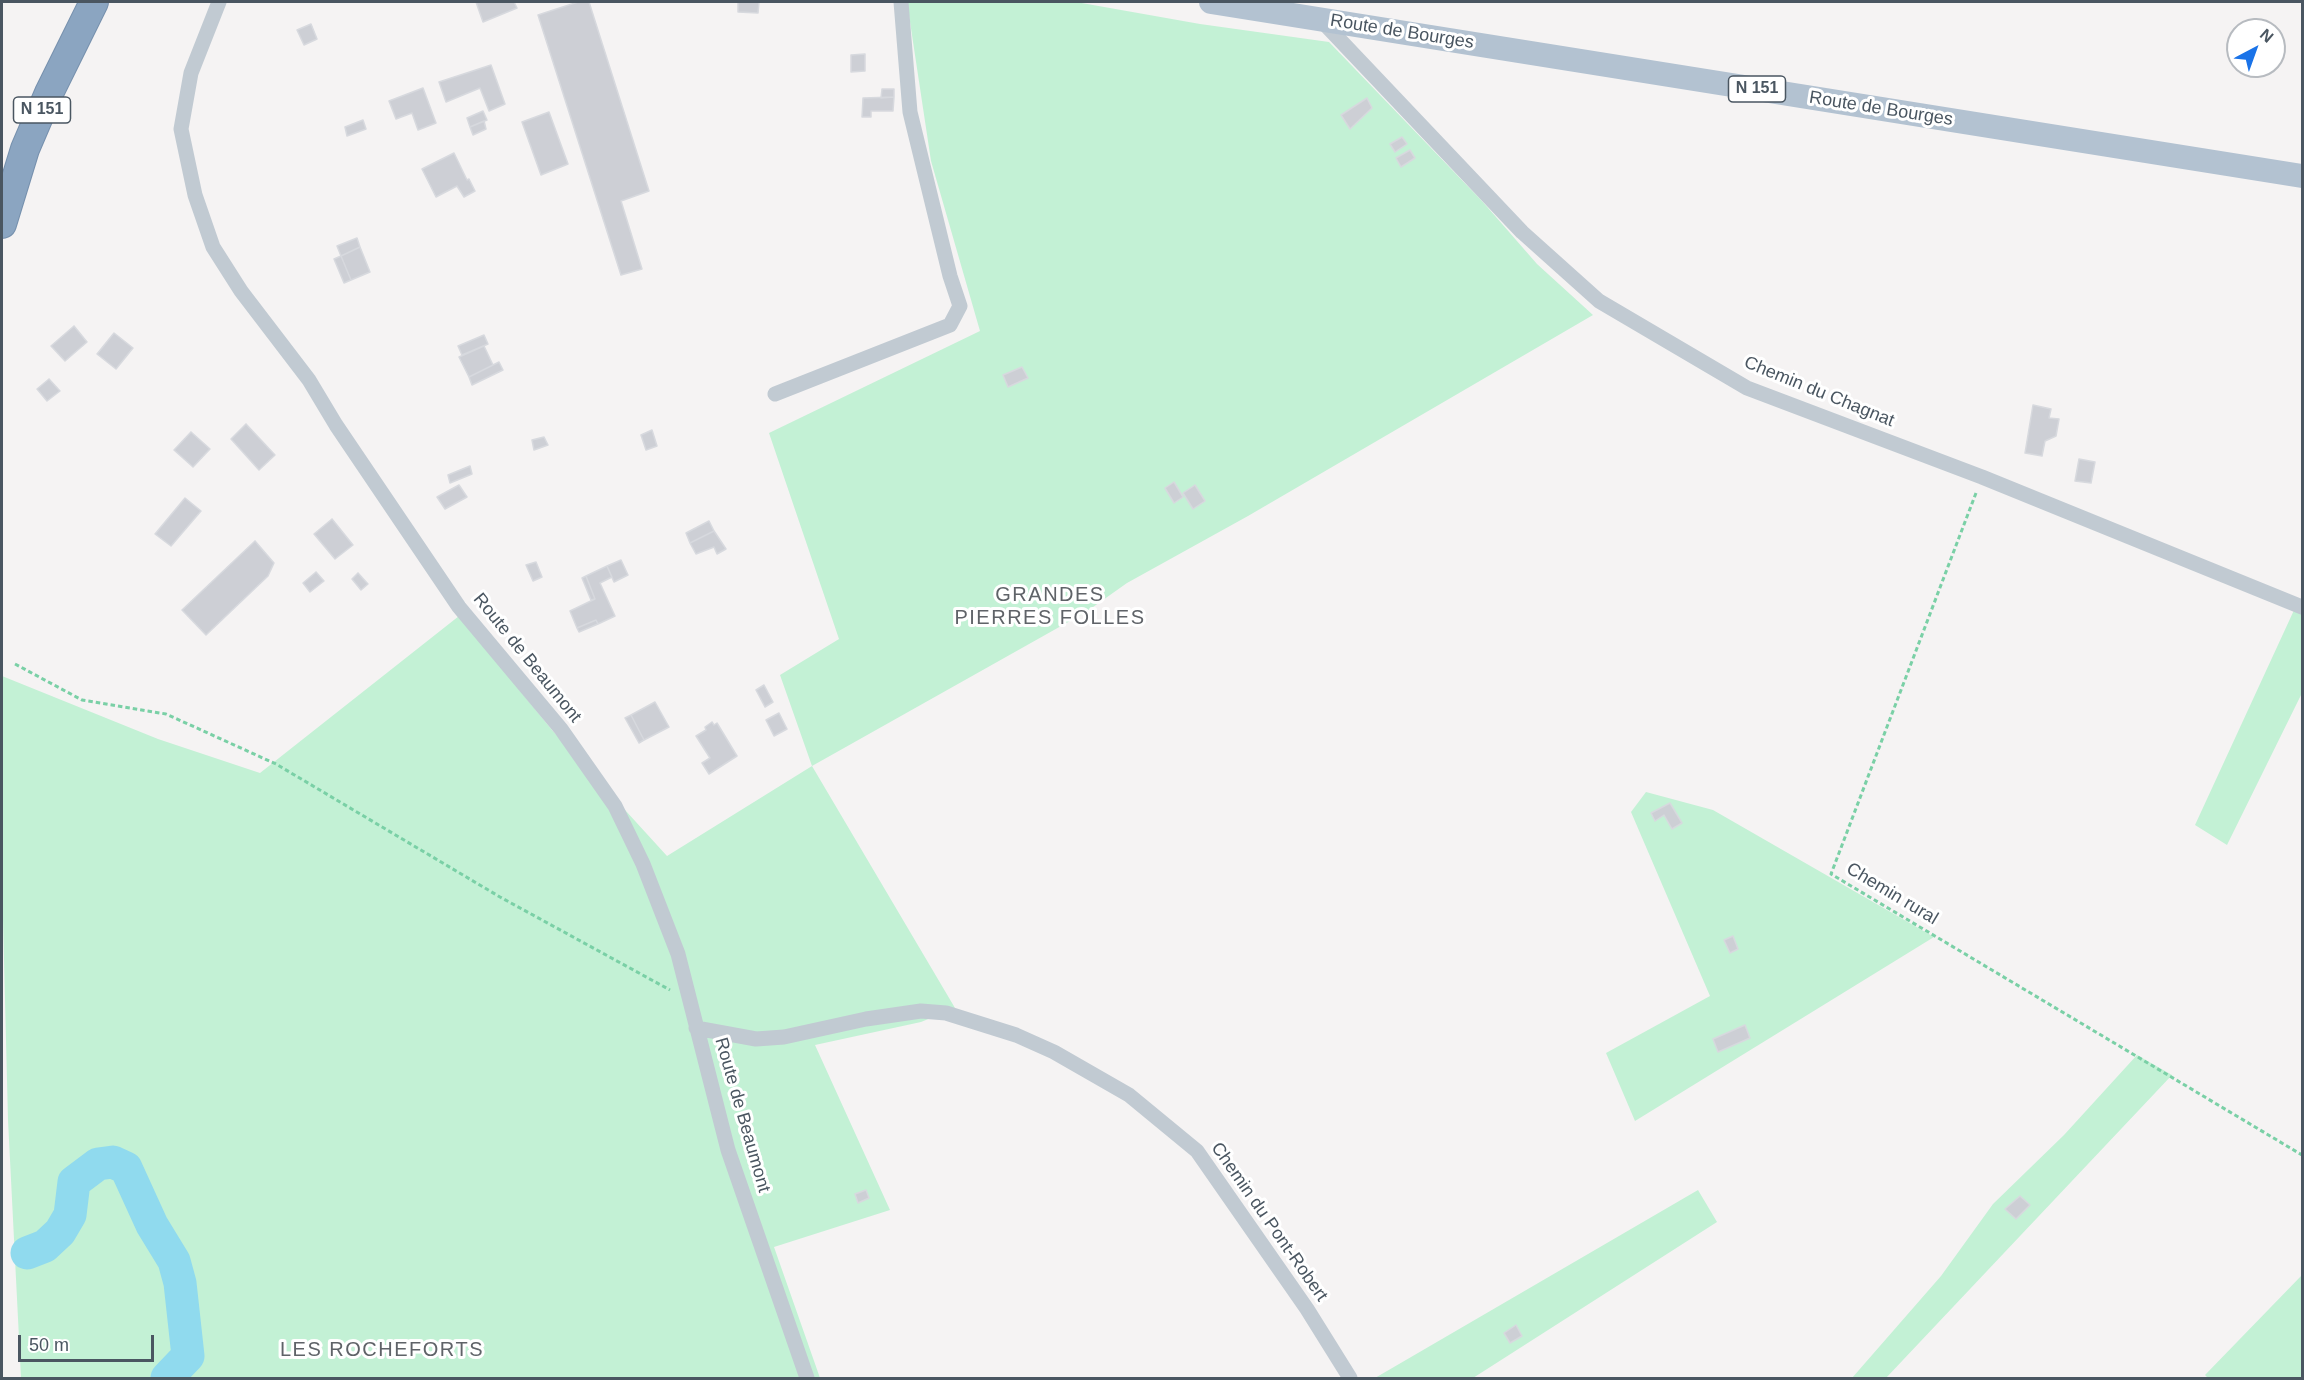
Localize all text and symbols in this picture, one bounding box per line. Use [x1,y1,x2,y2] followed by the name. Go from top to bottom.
[1329,10,1475,54] street label: Route de Bourges
[2226,18,2286,78] north arrow
[2257,25,2277,46] text: N
[1728,76,1786,102] road number: N 151
[1808,87,1954,131] street label: Route de Bourges
[14,97,70,123] road number: N 151
[1741,352,1897,432] street label: Chemin du Chagnat
[954,583,1146,630] district label: GRANDES PIERRES FOLLES
[468,589,586,727] street label: Route de Beaumont
[1842,858,1942,930] street label: Chemin rural
[710,1035,774,1195] street label: Route de Beaumont
[1206,1138,1332,1306] street label: Chemin du Pont-Robert
[21,1323,158,1361] scale bar
[29,1335,69,1355] text: 50 m
[280,1338,484,1362] district label: LES ROCHEFORTS

